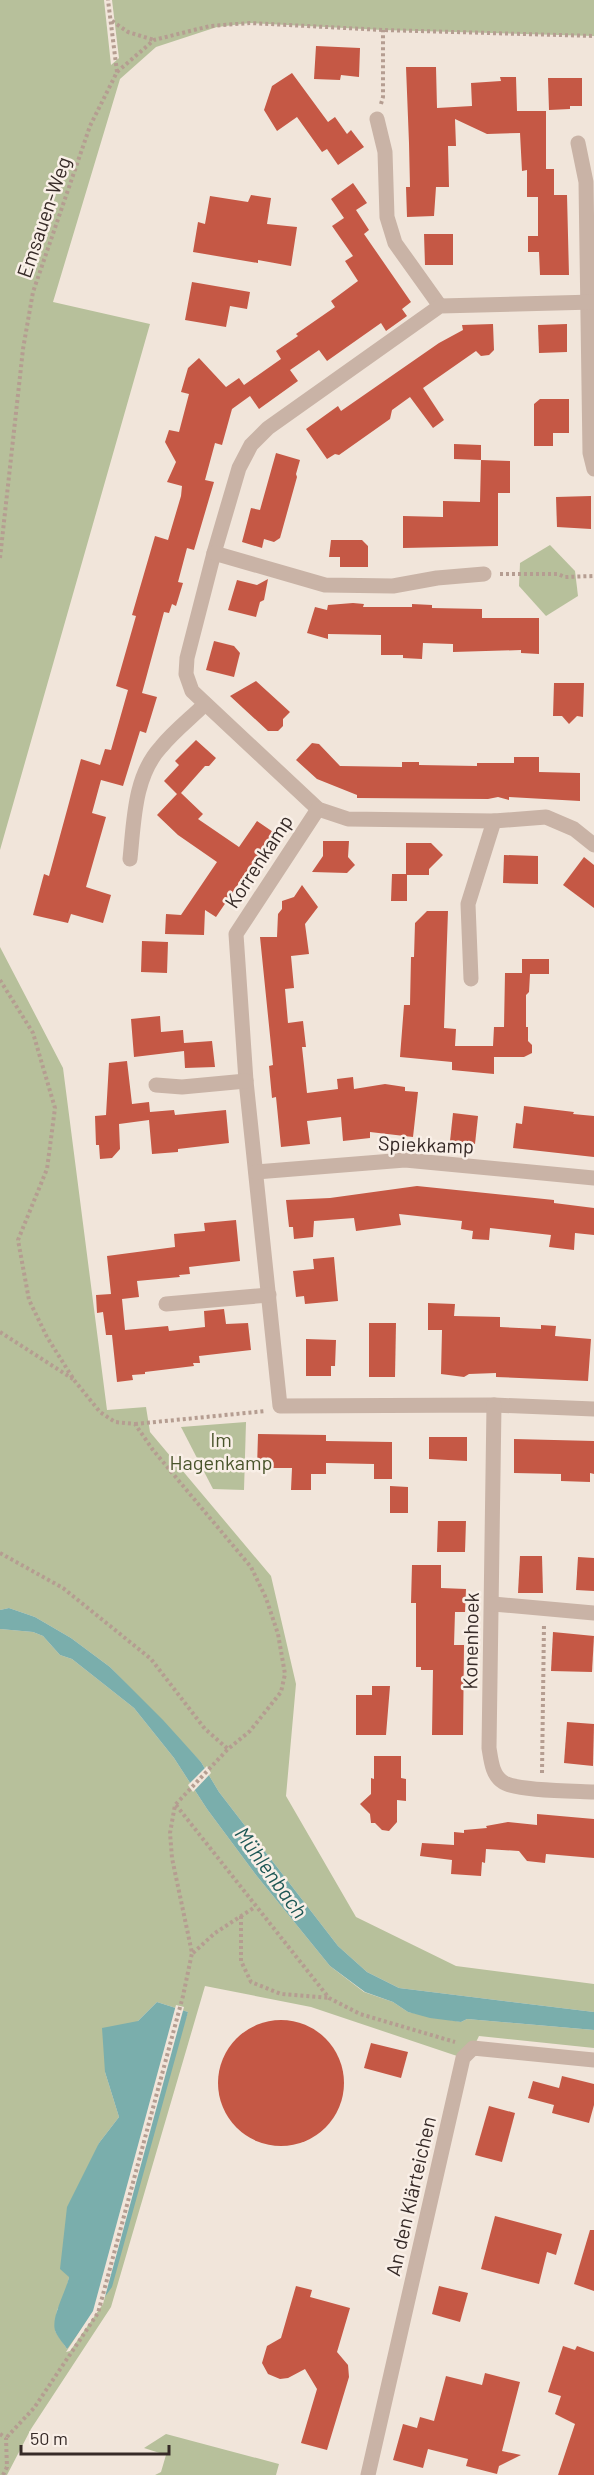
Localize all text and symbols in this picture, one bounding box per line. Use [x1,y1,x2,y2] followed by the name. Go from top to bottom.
[11,153,75,281] street label: Emsauen-Weg
[219,810,297,912] street label: Korrenkamp
[378,1130,474,1158] street label: Spiekkamp
[169,1427,273,1474] park label: Im Hagenkamp
[457,1592,483,1690] street label: Konenhoek
[230,1821,314,1923] water label: Mühlenbach
[380,2114,440,2278] street label: An den Klärteichen
[21,2418,170,2456] scale bar
[30,2427,68,2449] text: 50 m

